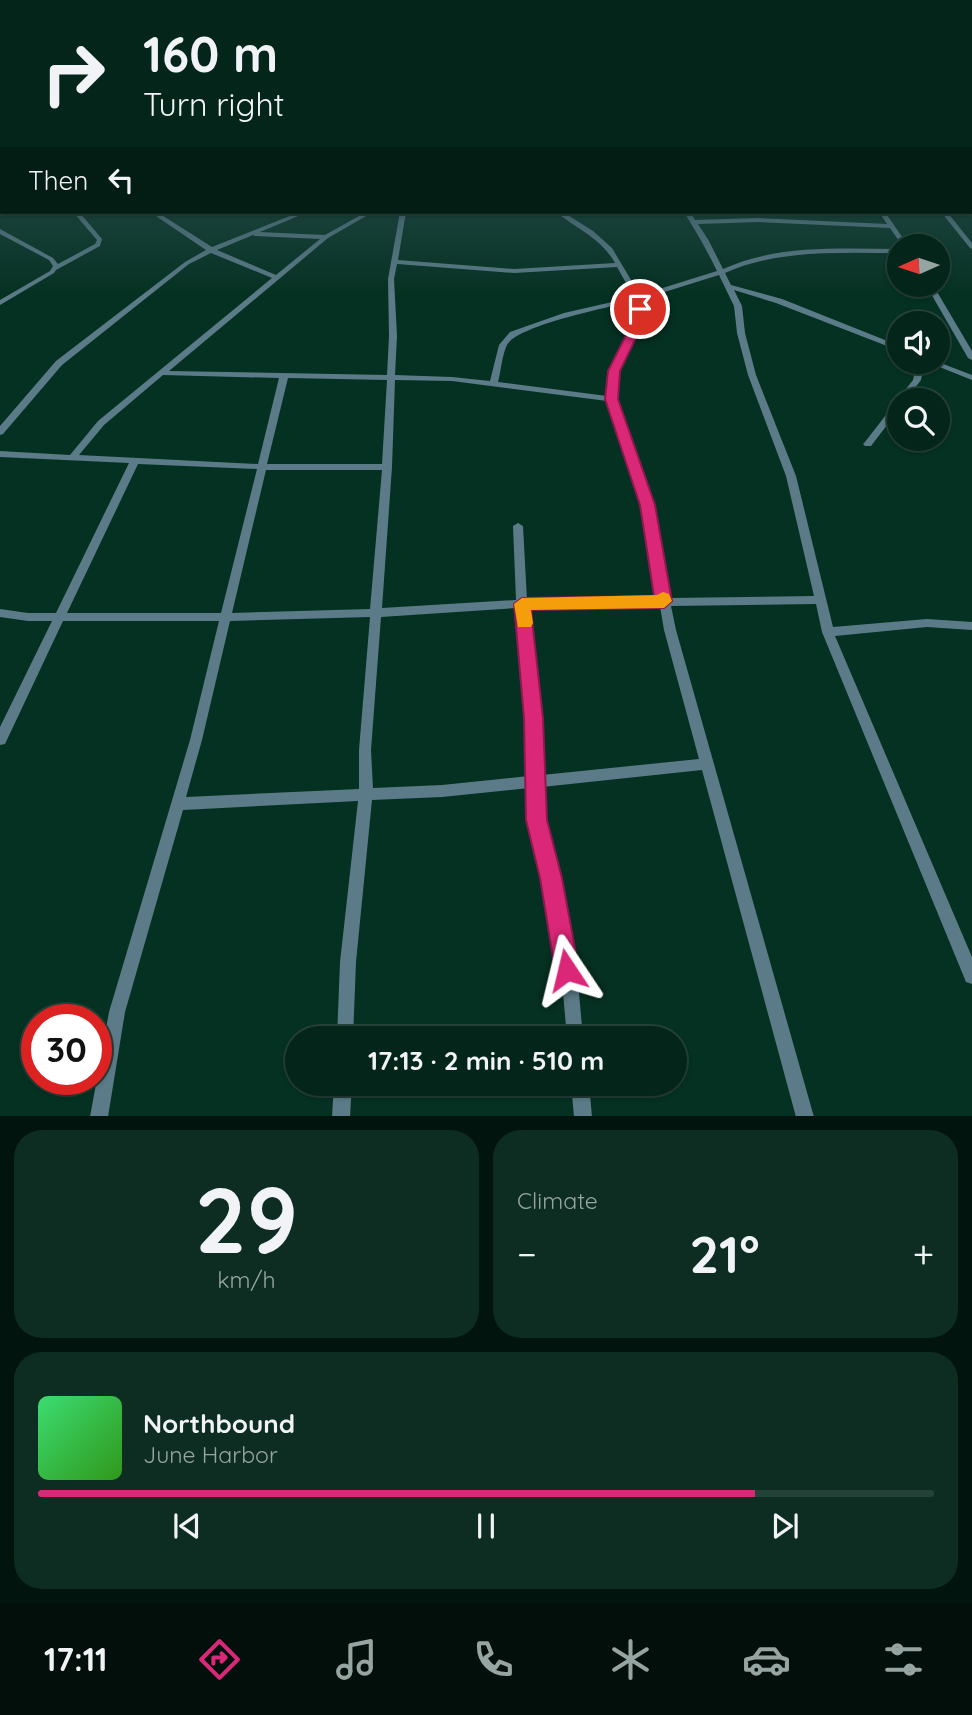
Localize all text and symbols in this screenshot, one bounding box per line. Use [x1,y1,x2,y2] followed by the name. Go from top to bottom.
[143,23,278,84] text: 160 m
[28,28,119,119] icon: right
[143,84,284,124] text: Turn right
[102,161,140,199] icon: left
[28,164,88,197] text: Then
[887,234,950,298] north arrow
[887,234,950,451] map controls
[610,279,670,339] pin
[621,290,659,328] icon: arrive
[887,311,950,374] button: sound
[887,388,950,451] button: search
[530,933,604,1007] position arrow
[21,1004,112,1095] speed limit sign: 30
[368,1044,604,1077] text: 17:13 · 2 min · 510 m
[195,1162,298,1276] text: 29
[517,1186,598,1215] text: Climate
[690,1221,760,1286] text: 21°
[517,1230,537,1278] text: −
[913,1230,934,1278] text: +
[217,1265,276,1294] text: km/h
[143,1407,295,1440] text: Northbound
[143,1440,278,1469] text: June Harbor
[168,1507,206,1545] icon: previous
[467,1507,505,1545] icon: pause
[766,1507,804,1545] icon: next
[195,1635,244,1684] icon: directions
[332,1635,381,1684] icon: music
[469,1635,518,1684] icon: phone
[606,1635,655,1684] icon: climate
[742,1635,791,1684] icon: car
[879,1635,928,1684] icon: filters
[44,1639,108,1679] text: 17:11

